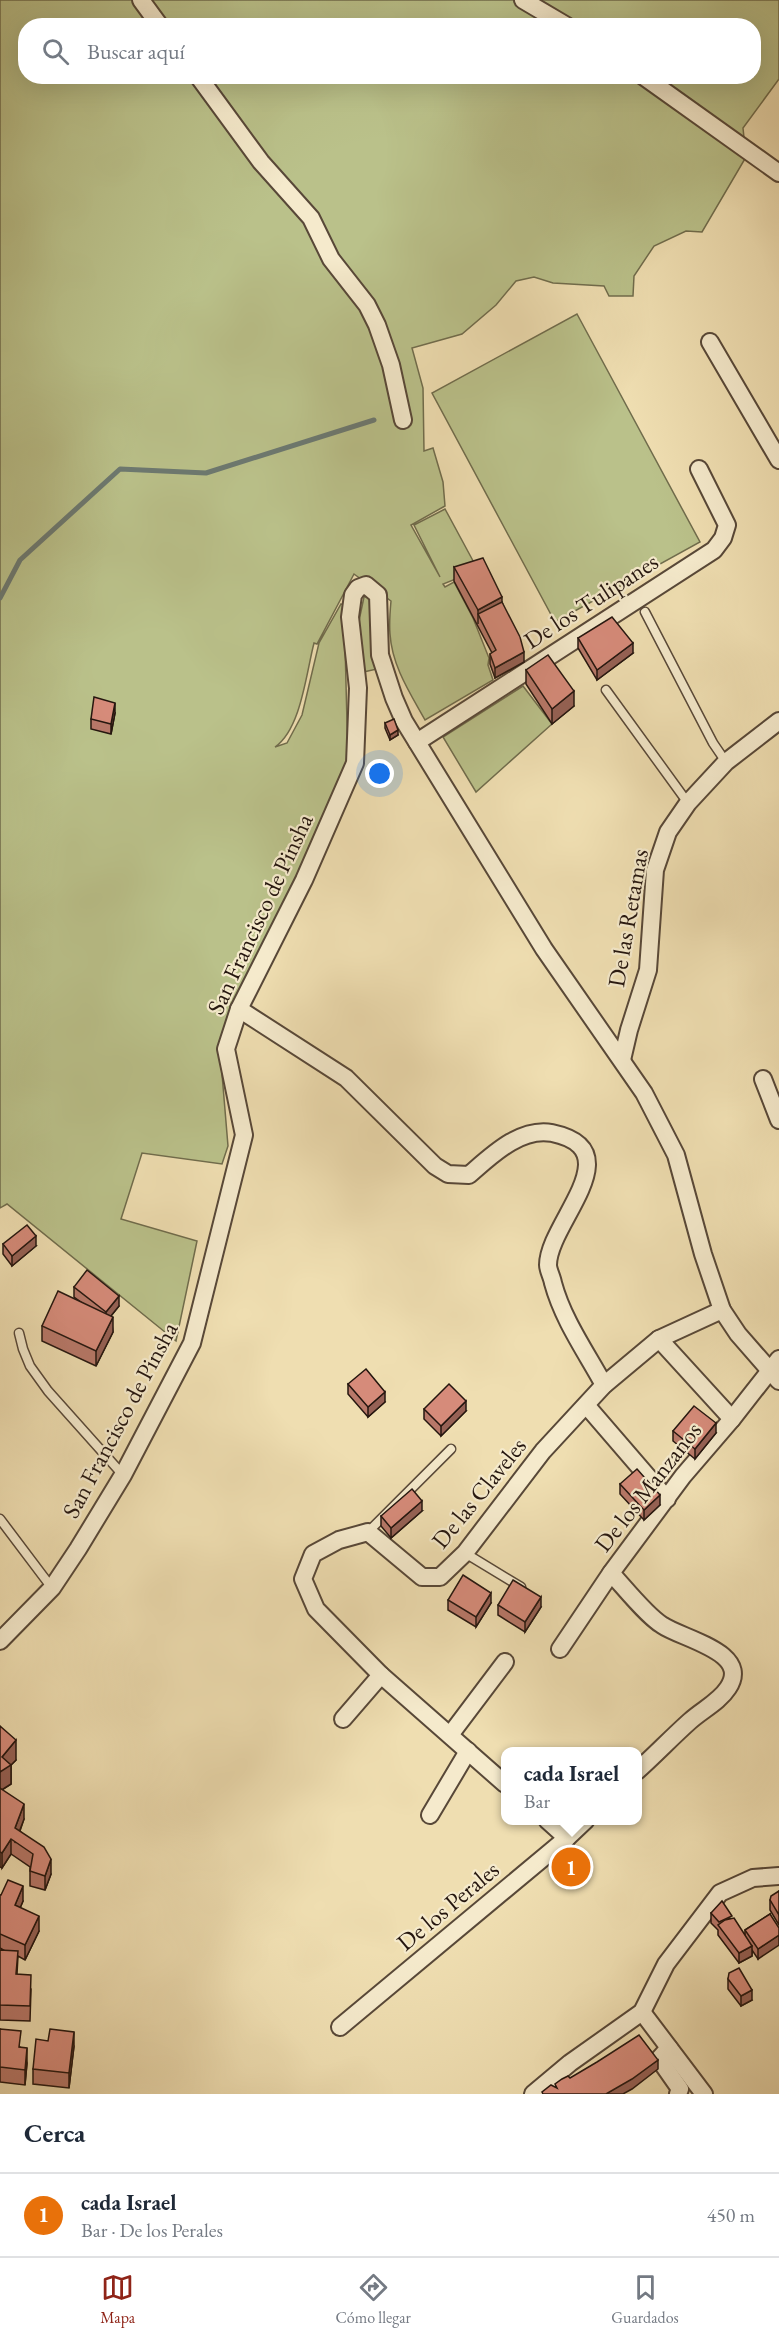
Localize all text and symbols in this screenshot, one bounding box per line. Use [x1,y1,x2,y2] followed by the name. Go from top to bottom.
[18,18,761,84] search box
[39,35,72,68] icon: search
[87,37,185,66] text: Buscar aquí
[518,546,664,656] street label: De los Tulipanes
[365,759,394,788] your location
[199,808,320,1019] street label: San Francisco de Pinsha
[600,846,655,989] street label: De las Retamas
[55,1316,185,1523] street label: San Francisco de Pinsha
[587,1415,708,1558] street label: De los Manzanos
[424,1431,533,1555] street label: De las Claveles
[501,1747,642,1825] popup
[524,1759,619,1788] text: cada Israel
[524,1788,550,1814] text: Bar
[552,1844,590,1890] pin: 1
[390,1854,505,1957] street label: De los Perales
[24,2116,85,2150] text: Cerca
[81,2188,176,2217] text: cada Israel
[38,2202,49,2228] text: 1
[707,2202,755,2228] text: 450 m
[81,2217,223,2243] text: Bar · De los Perales
[100,2271,135,2328] tab: Mapa
[335,2271,411,2328] tab: Cómo llegar
[611,2271,679,2328] tab: Guardados

